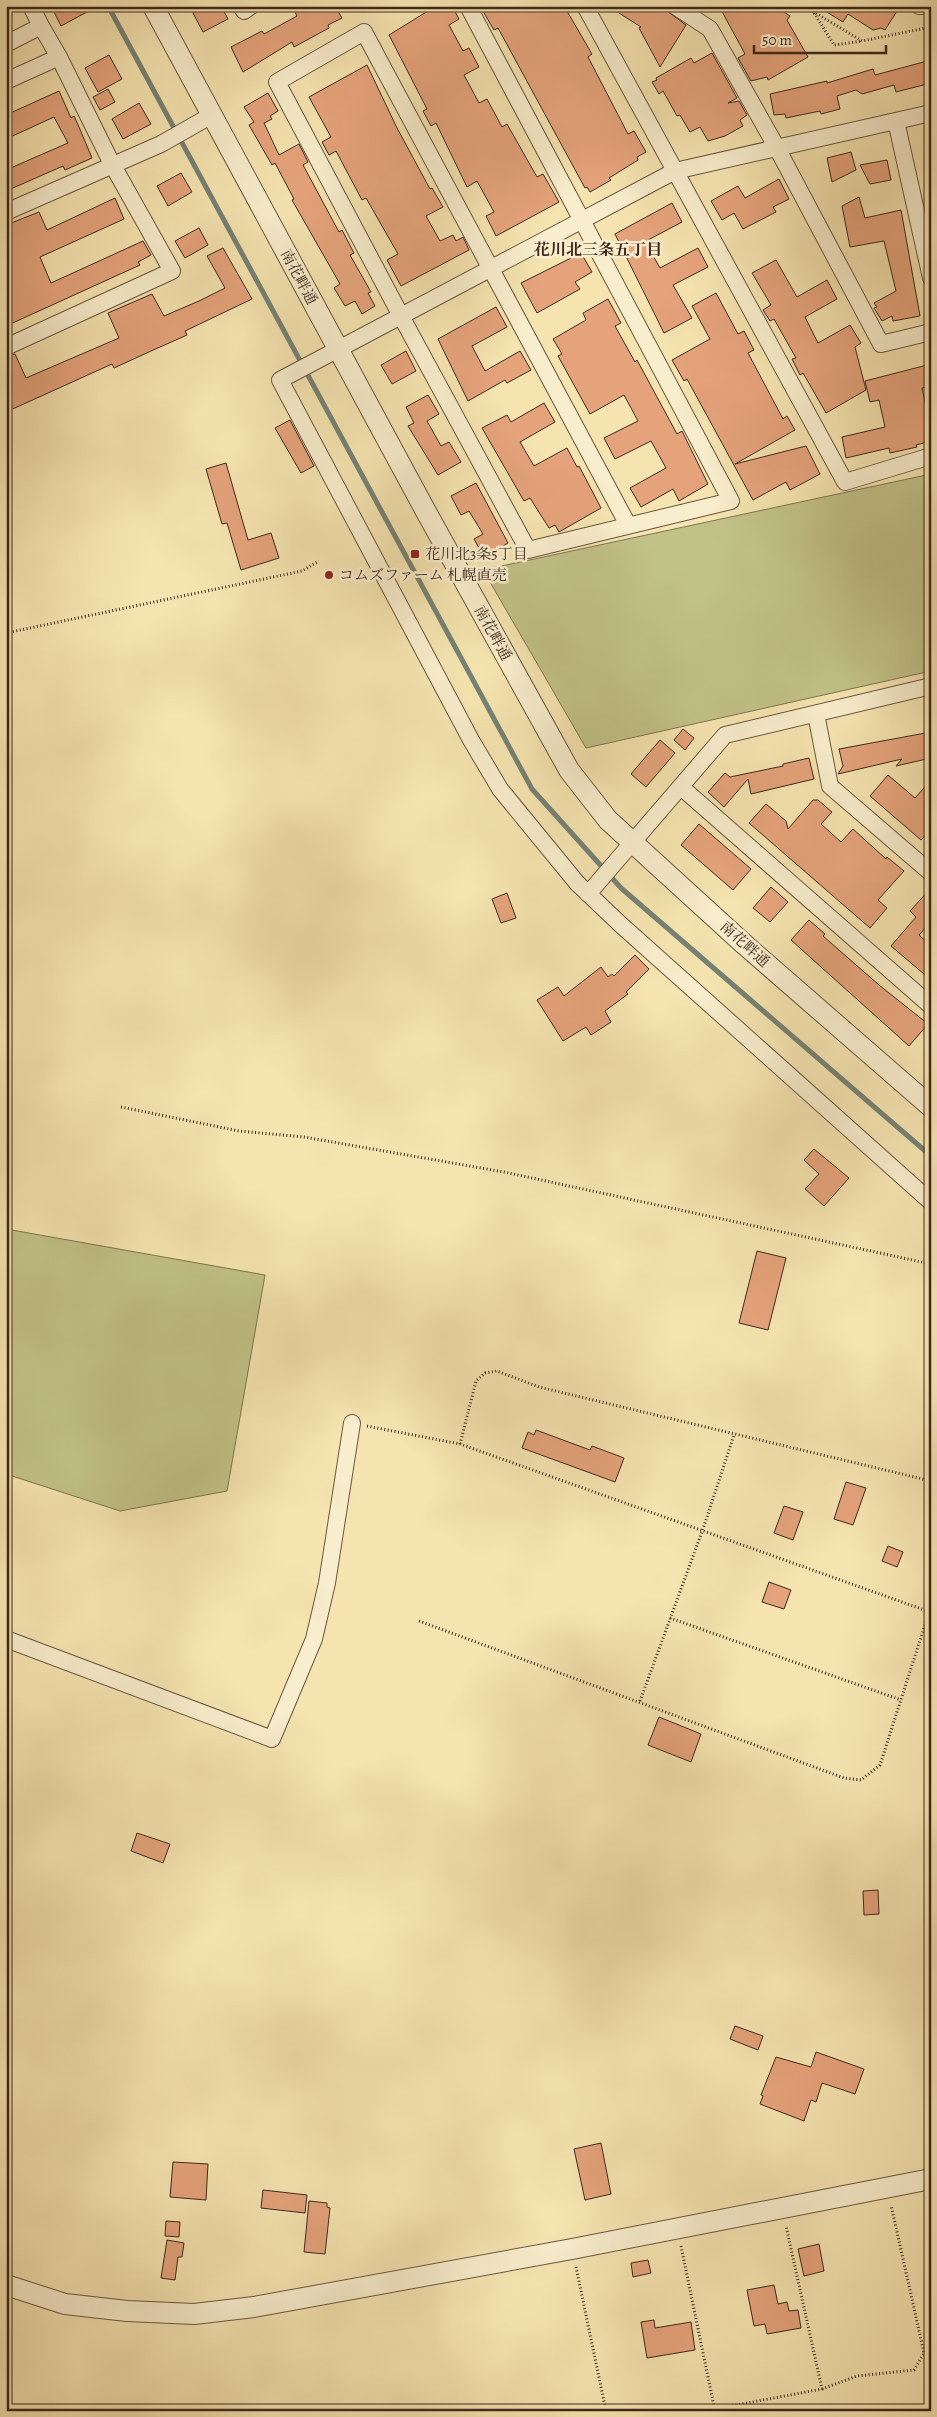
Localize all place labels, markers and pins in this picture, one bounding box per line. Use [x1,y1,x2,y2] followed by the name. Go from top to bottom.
[425,544,528,564] place label: 花川北3条5丁目
[409,548,421,560] marker: 花川北3条5丁目
[339,565,507,585] place label: コムズファーム 札幌直売
[323,569,335,581] marker: コムズファーム 札幌直売

